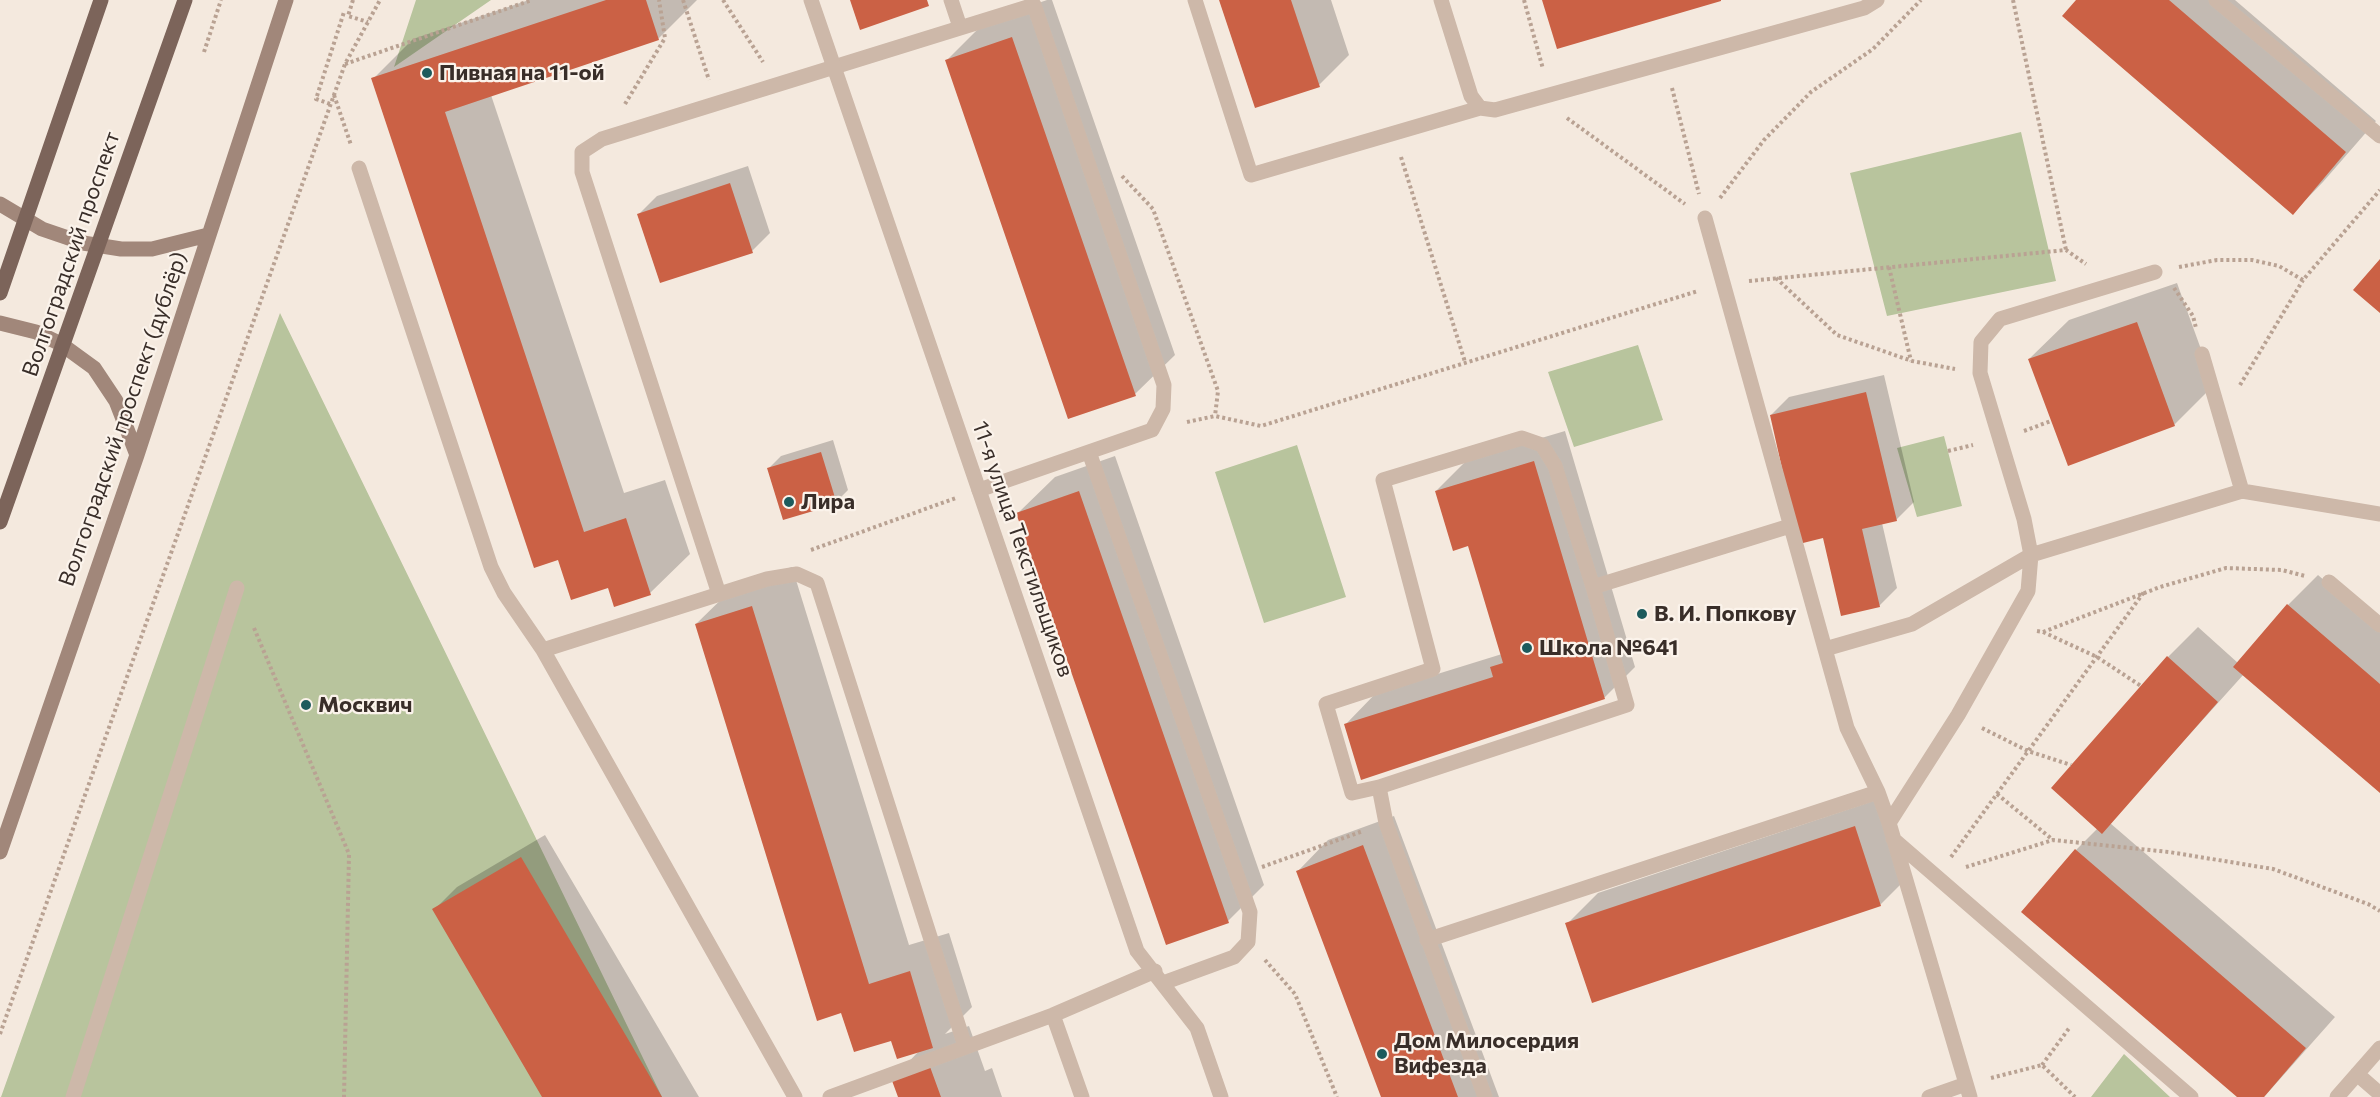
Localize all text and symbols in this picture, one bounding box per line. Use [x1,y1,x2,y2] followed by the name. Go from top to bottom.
[439,60,604,86] place label: Пивная на 11-ой
[420,66,434,80] marker: Пивная на 11-ой
[17,128,125,380] street label: Волгоградский проспект
[53,248,193,590] street label: Волгоградский проспект (дублёр)
[967,418,1079,680] street label: 11-я улица Текстильщиков
[801,489,855,515] place label: Лира
[782,495,796,509] marker: Лира
[1654,601,1797,627] place label: В. И. Попкову
[1635,607,1649,621] marker: В. И. Попкову
[1539,635,1679,661] place label: Школа №641
[1520,641,1534,655] marker: Школа №641
[318,692,412,718] place label: Москвич
[299,698,313,712] marker: Москвич
[1394,1028,1579,1080] place label: Дом Милосердия Вифезда
[1375,1047,1389,1061] marker: Дом Милосердия Вифезда

